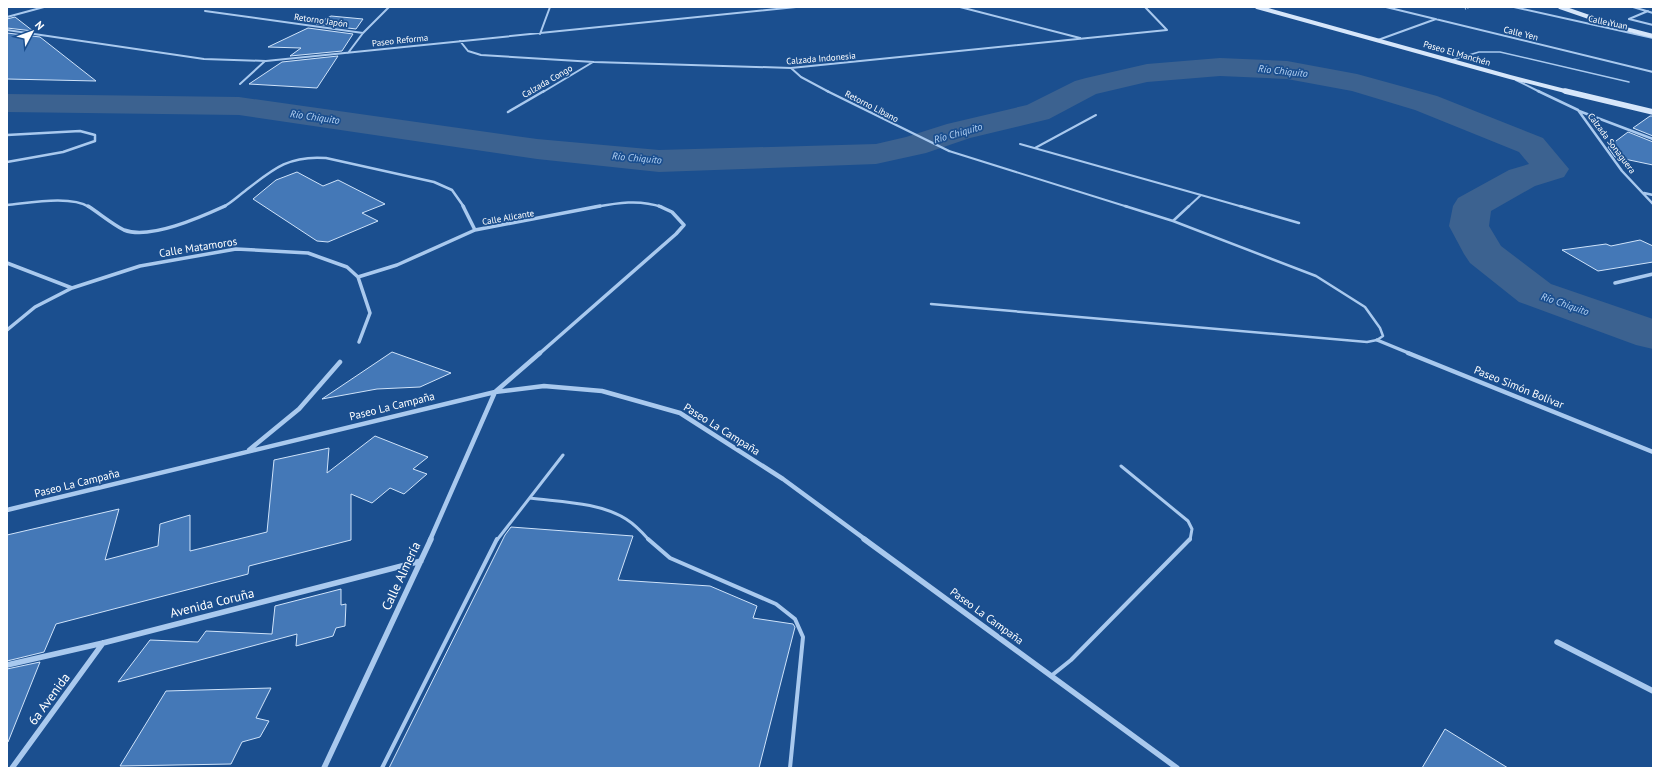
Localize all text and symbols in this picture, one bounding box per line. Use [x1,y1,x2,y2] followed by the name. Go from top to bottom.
[293,11,349,29] street label: Retorno Japón
[12,12,52,52] north arrow
[1587,12,1629,32] street label: Calle Yuan
[32,18,47,33] text: N
[1503,23,1539,43] street label: Calle Yen
[371,32,429,48] street label: Paseo Reforma
[1422,38,1492,68] street label: Paseo El Manchén
[786,49,856,67] street label: Calzada Indonesia
[520,62,574,100] street label: Calzada Congo
[1258,62,1309,80] water label: Río Chiquito
[843,88,901,124] street label: Retorno Líbano
[289,107,341,127] water label: Río Chiquito
[1586,111,1638,175] street label: Calzada Sonaguera
[932,120,984,146] water label: Río Chiquito
[612,149,662,167] water label: Río Chiquito
[481,207,535,227] street label: Calle Alicante
[158,234,238,260] street label: Calle Matamoros
[1539,290,1591,318] water label: Río Chiquito
[1472,363,1566,412] street label: Paseo Simón Bolívar
[348,389,436,423] street label: Paseo La Campaña
[681,400,763,458] street label: Paseo La Campaña
[33,466,121,500] street label: Paseo La Campaña
[378,539,424,613] street label: Calle Almería
[168,584,256,622] street label: Avenida Coruña
[948,585,1026,647] street label: Paseo La Campaña
[24,670,74,728] street label: 6a Avenida

